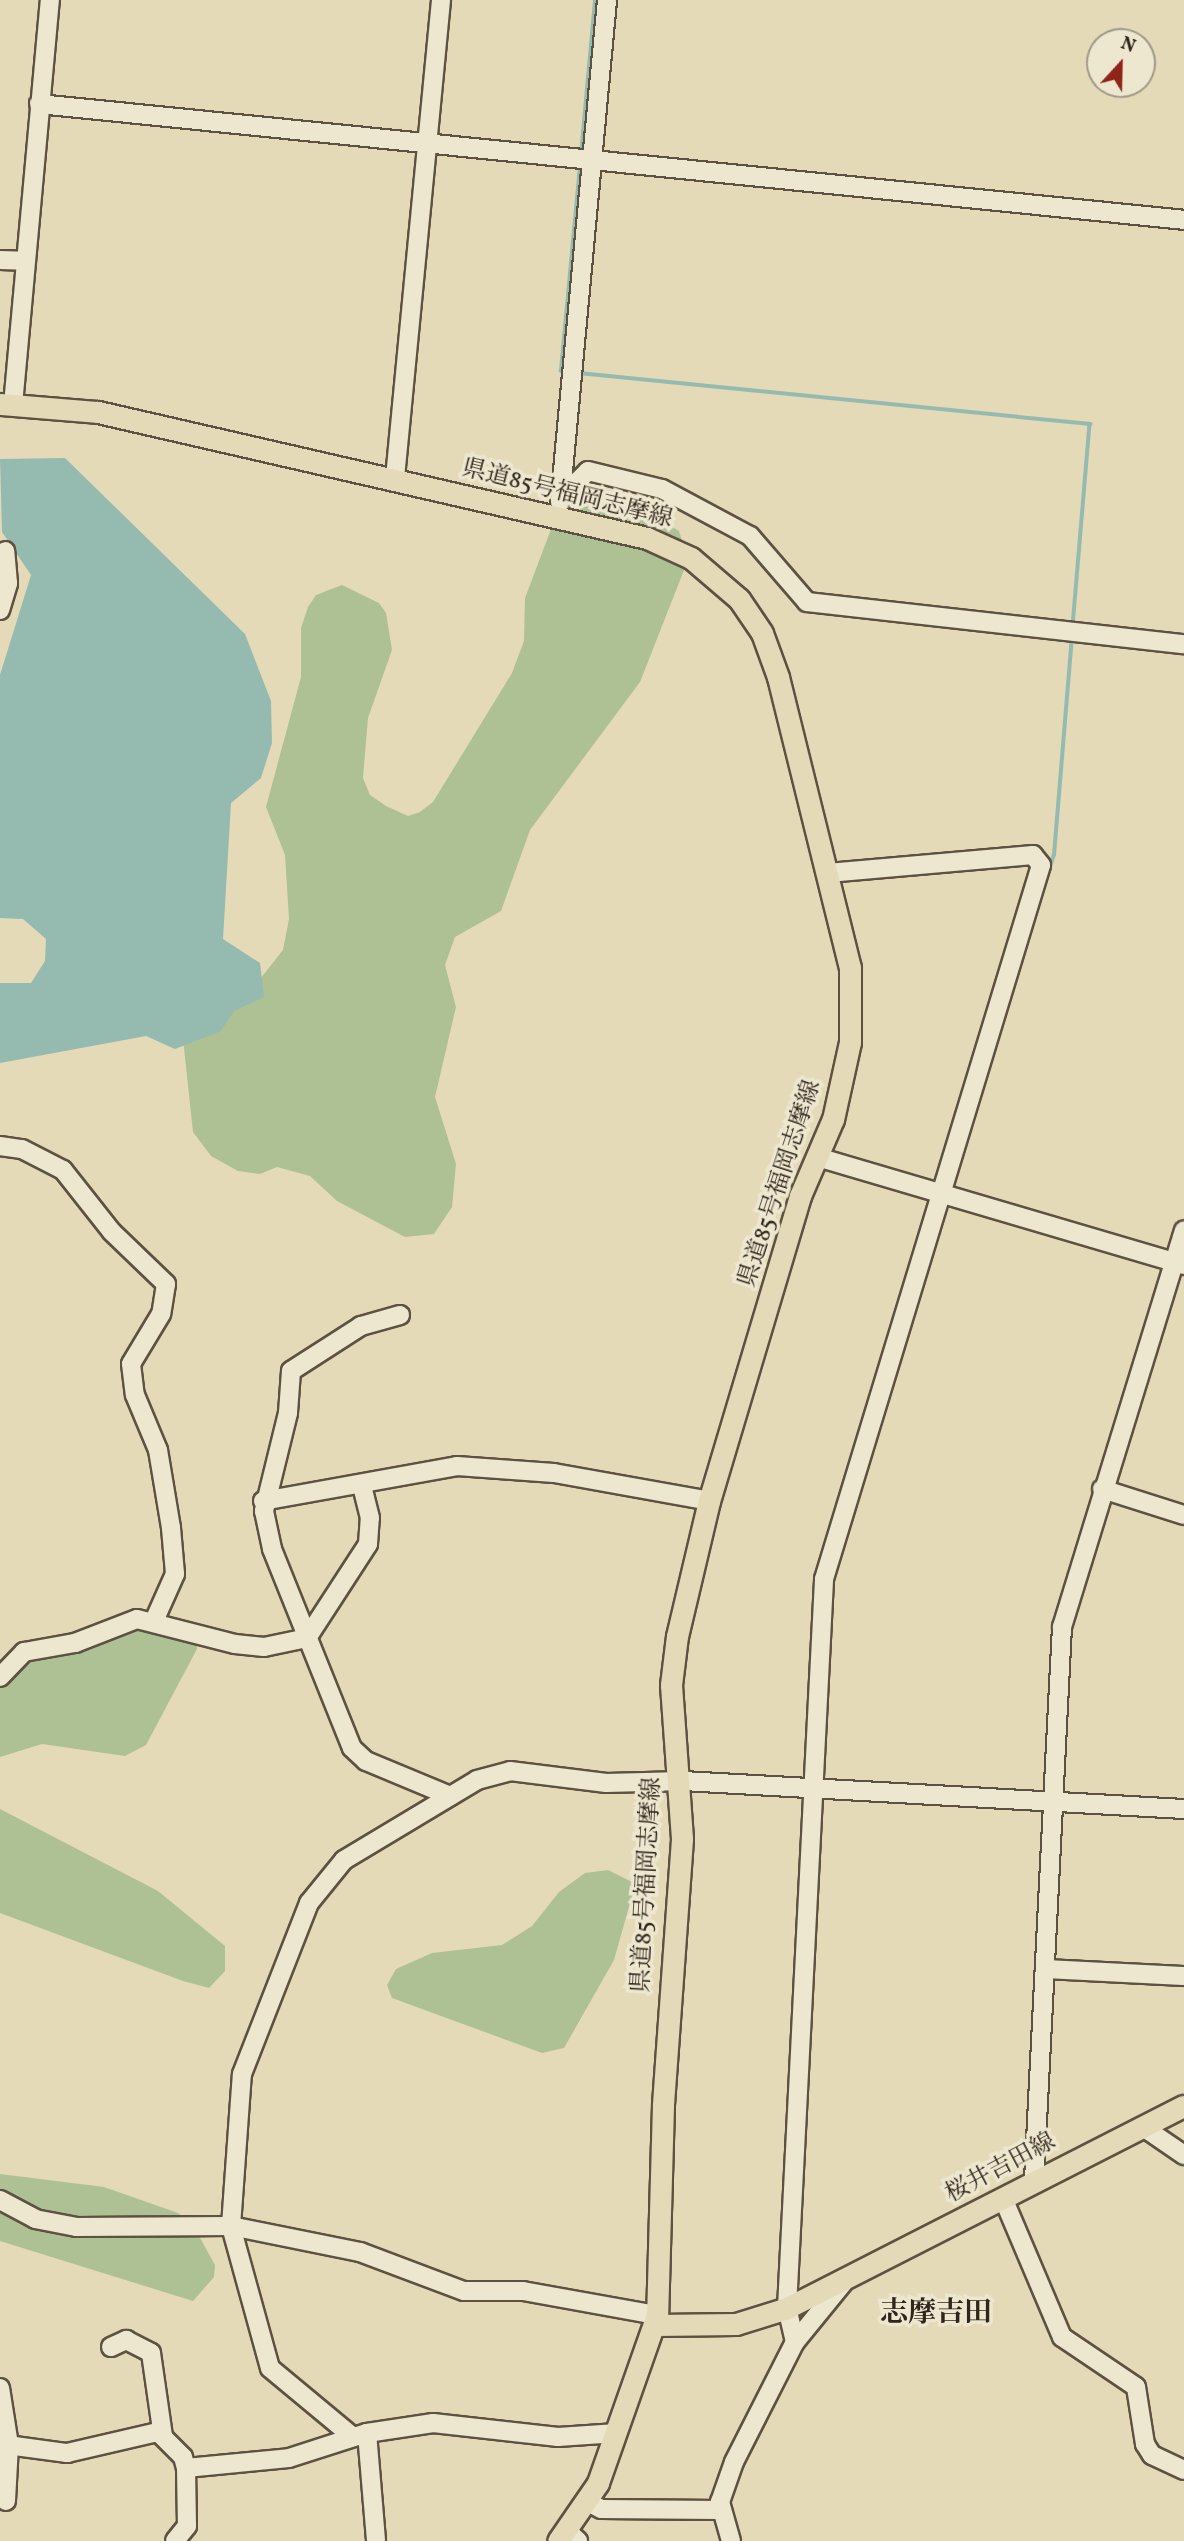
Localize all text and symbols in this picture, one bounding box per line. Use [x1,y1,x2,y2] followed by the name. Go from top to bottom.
[1086,28,1156,98] north arrow
[1117,31,1139,60] text: N
[459,455,675,535] street label: 県道85号福岡志摩線
[734,1077,828,1291] street label: 県道85号福岡志摩線
[628,1777,668,1993] street label: 県道85号福岡志摩線
[941,2128,1061,2210] street label: 桜井吉田線
[880,2297,992,2331] district label: 志摩吉田

